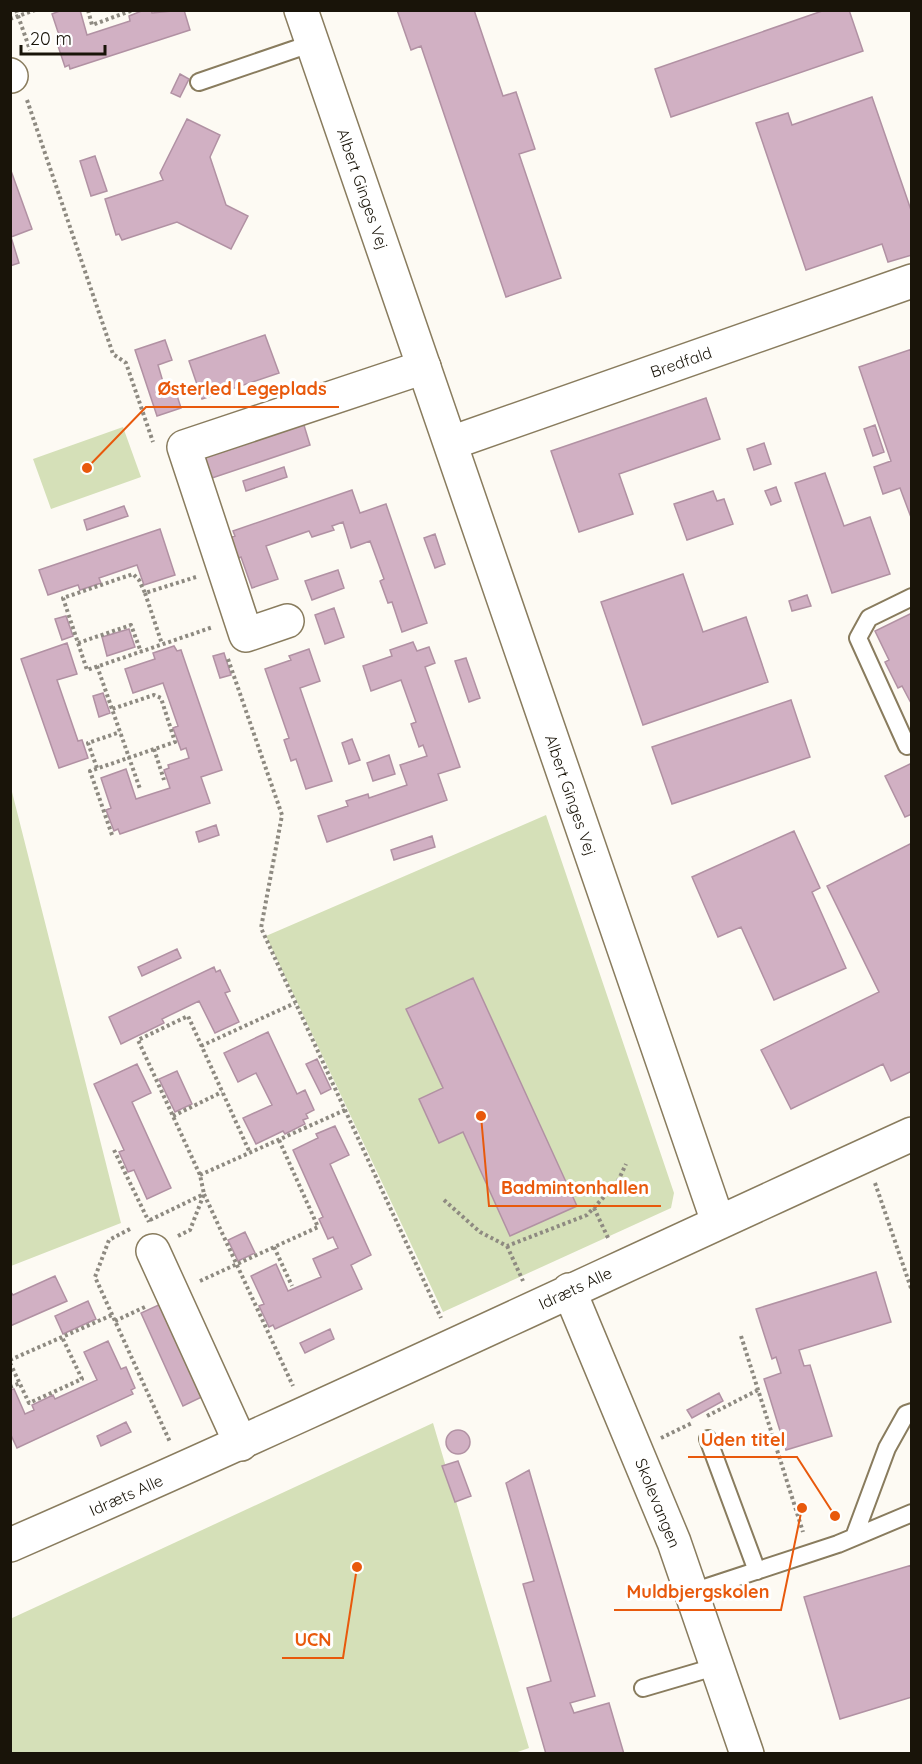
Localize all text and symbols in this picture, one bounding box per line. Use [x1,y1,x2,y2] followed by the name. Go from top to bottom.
[21,18,105,56] scale bar
[30,27,72,50] text: 20 m
[333,126,393,252] street label: Albert Ginges Vej
[648,342,714,382] street label: Bredfald
[146,371,339,407] callout: Østerled Legeplads
[157,377,327,400] text: Østerled Legeplads
[541,732,601,858] street label: Albert Ginges Vej
[489,1170,661,1206] callout: Badmintonhallen
[501,1176,649,1199] text: Badmintonhallen
[535,1262,615,1314] street label: Idræts Alle
[688,1421,797,1457] callout: Uden titel
[701,1428,785,1451] text: Uden titel
[631,1455,685,1551] street label: Skolevangen
[86,1470,166,1520] street label: Idræts Alle
[614,1574,781,1610] callout: Muldbjergskolen
[627,1580,769,1603] text: Muldbjergskolen
[282,1622,343,1658] callout: UCN
[294,1628,332,1651] text: UCN

